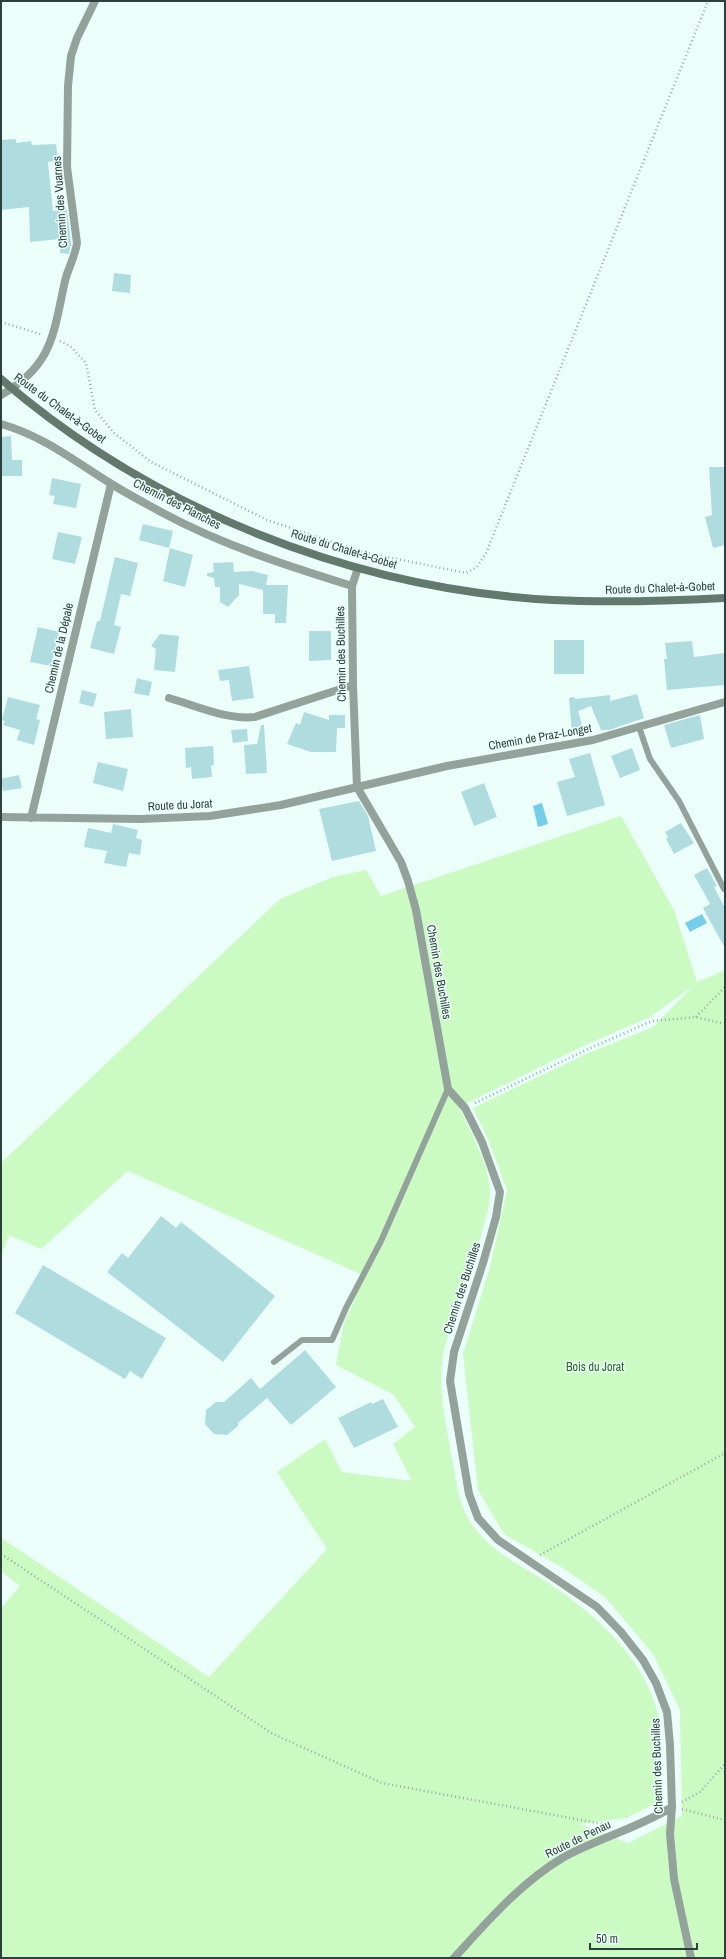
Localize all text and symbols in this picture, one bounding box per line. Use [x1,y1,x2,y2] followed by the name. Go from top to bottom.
[49,155,71,248] street label: Chemin des Vuarnes
[11,369,109,447] street label: Route du Chalet-à-Gobet
[130,475,224,533] street label: Chemin des Planches
[289,525,399,573] street label: Route du Chalet-à-Gobet
[605,578,715,598] street label: Route du Chalet-à-Gobet
[41,601,77,695] street label: Chemin de la Dépale
[332,606,350,702] street label: Chemin des Buchilles
[487,720,593,754] street label: Chemin de Praz-Longet
[147,795,213,815] street label: Route du Jorat
[423,923,455,1021] street label: Chemin des Buchilles
[440,1240,484,1336] street label: Chemin des Buchilles
[566,1359,624,1375] park label: Bois du Jorat
[647,1718,667,1814] street label: Chemin des Buchilles
[543,1816,613,1862] street label: Route de Penau
[590,1925,697,1951] scale bar
[596,1931,618,1947] text: 50 m

